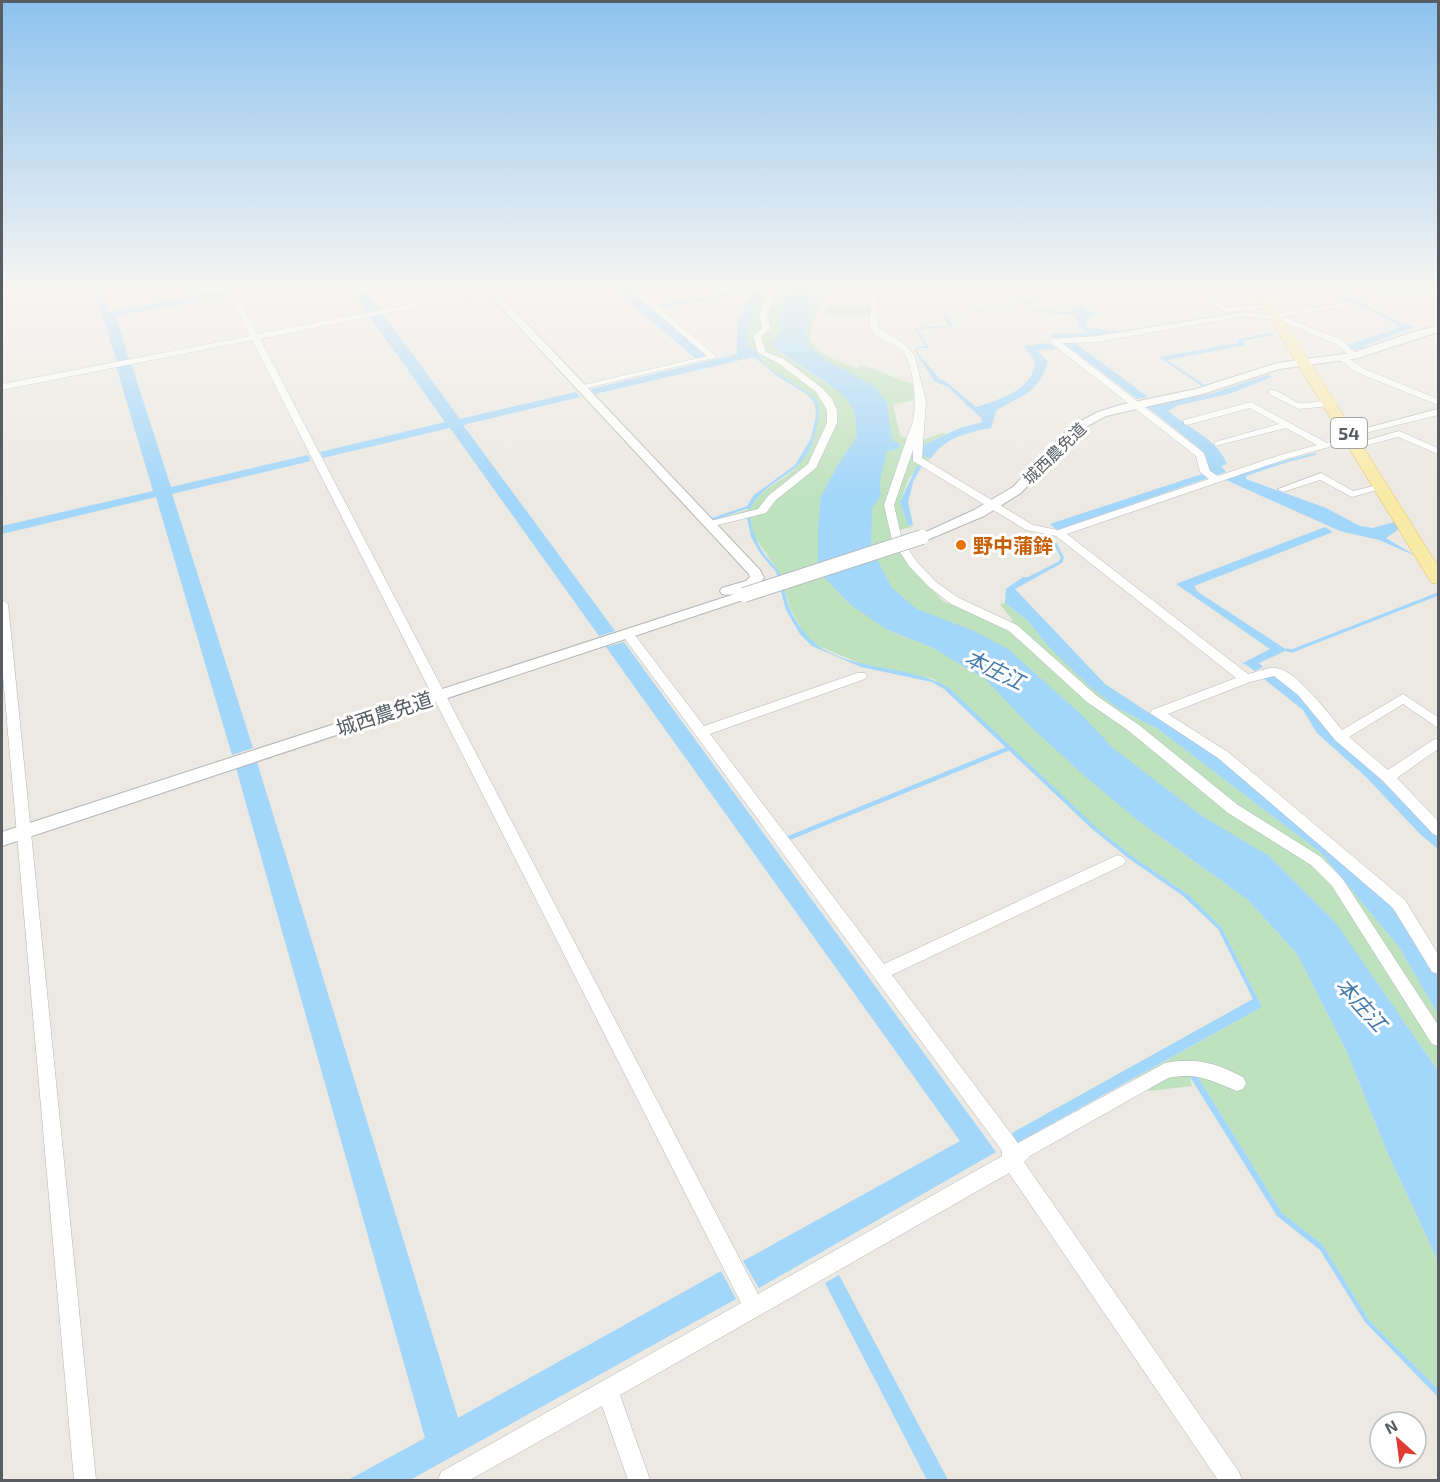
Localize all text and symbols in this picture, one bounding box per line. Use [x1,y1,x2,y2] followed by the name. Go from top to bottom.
[1019,418,1089,488] street label: 城西農免道
[1331,418,1367,448] road number: 54
[973,533,1053,557] place label: 野中蒲鉾
[954,538,968,552] marker: 野中蒲鉾
[961,644,1031,695] water label: 本庄江
[333,686,435,740] street label: 城西農免道
[1332,972,1394,1037] water label: 本庄江
[1368,1410,1428,1470] north arrow
[1381,1415,1400,1437] text: N

